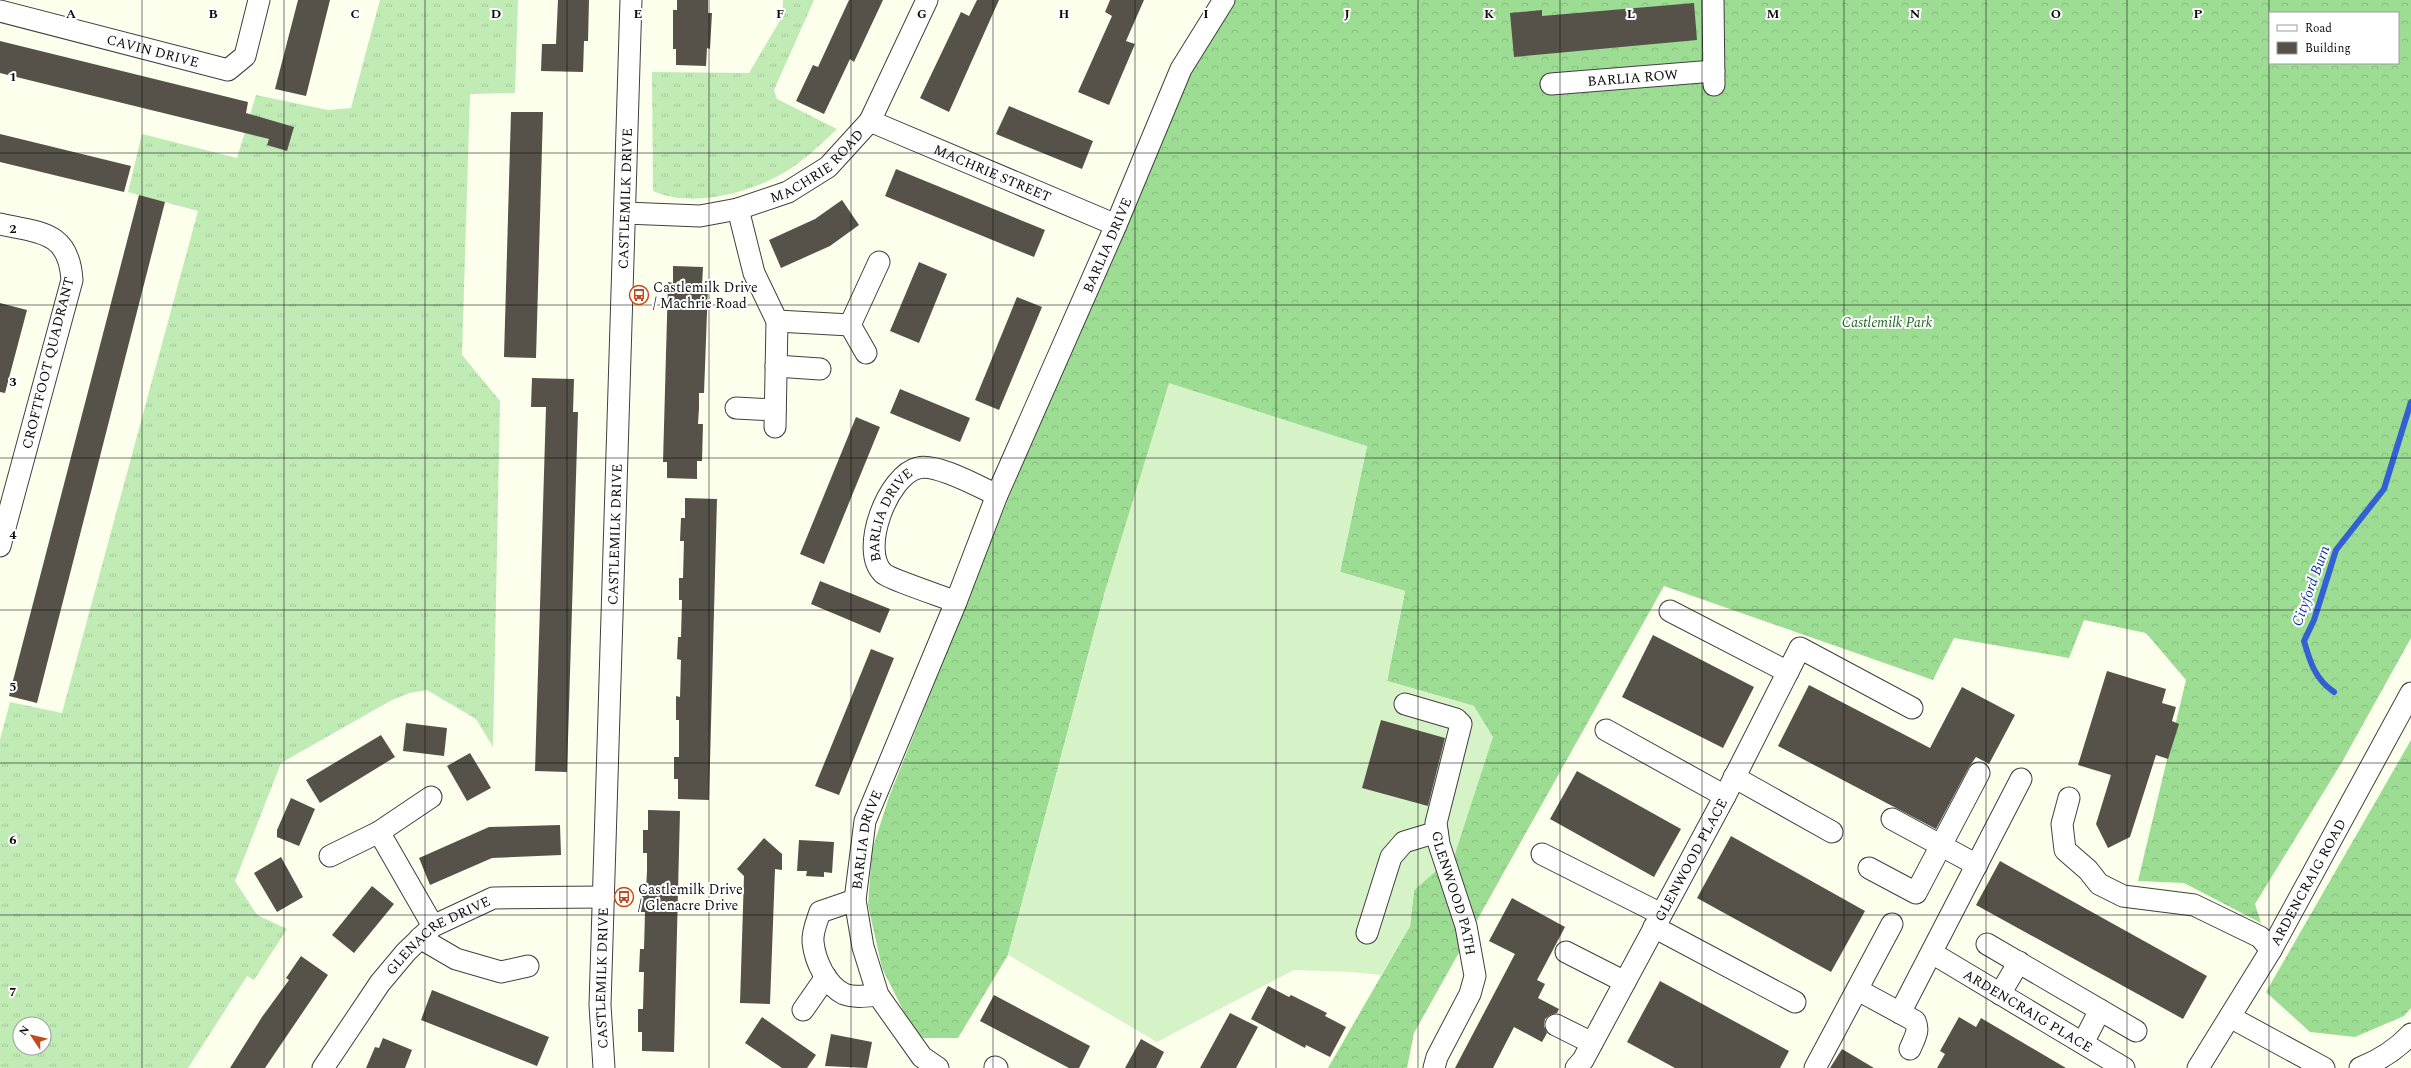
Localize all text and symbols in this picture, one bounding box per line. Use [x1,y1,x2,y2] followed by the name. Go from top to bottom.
[66,4,76,24] text: A
[208,4,218,24] text: B
[350,4,360,24] text: C
[491,4,501,24] text: D
[634,4,643,24] text: E
[776,4,784,24] text: F
[917,4,927,24] text: G
[1059,4,1070,24] text: H
[1203,4,1209,24] text: I
[1344,4,1350,24] text: J
[1484,4,1494,24] text: K
[1627,4,1635,24] text: L
[1767,4,1780,24] text: M
[1910,4,1921,24] text: N
[2051,4,2061,24] text: O
[2194,4,2203,24] text: P
[2269,12,2399,64] legend
[2305,19,2332,38] text: Road
[104,29,202,73] street label: CAVIN DRIVE
[2305,39,2351,58] text: Building
[1587,63,1679,92] street label: BARLIA ROW
[9,67,17,87] text: 1
[767,124,868,208] street label: MACHRIE ROAD
[612,128,638,270] street label: CASTLEMILK DRIVE
[930,139,1055,207] street label: MACHRIE STREET
[1077,194,1137,296] street label: BARLIA DRIVE
[9,219,17,239] text: 2
[16,275,80,451] street label: CROFTFOOT QUADRANT
[653,277,758,314] place label: Castlemilk Drive / Machrie Road
[628,284,650,306] bus stop icon: Castlemilk Drive / Machrie Road
[1842,312,1933,333] park label: Castlemilk Park
[9,372,17,392] text: 3
[864,462,917,564] street label: BARLIA DRIVE
[602,463,627,605] street label: CASTLEMILK DRIVE
[9,525,17,545] text: 4
[2286,542,2336,630] water label: Cityford Burn
[9,677,17,697] text: 5
[846,787,887,891] street label: BARLIA DRIVE
[1649,794,1732,925] street label: GLENWOOD PLACE
[2265,815,2351,950] street label: ARDENCRAIG ROAD
[9,830,17,850] text: 6
[1427,830,1482,957] street label: GLENWOOD PATH
[638,879,743,916] place label: Castlemilk Drive / Glenacre Drive
[613,886,635,908] bus stop icon: Castlemilk Drive / Glenacre Drive
[381,890,494,980] street label: GLENACRE DRIVE
[589,907,614,1049] street label: CASTLEMILK DRIVE
[1959,964,2097,1057] street label: ARDENCRAIG PLACE
[9,982,17,1002] text: 7
[12,1016,52,1056] north arrow
[15,1022,34,1039] text: N

